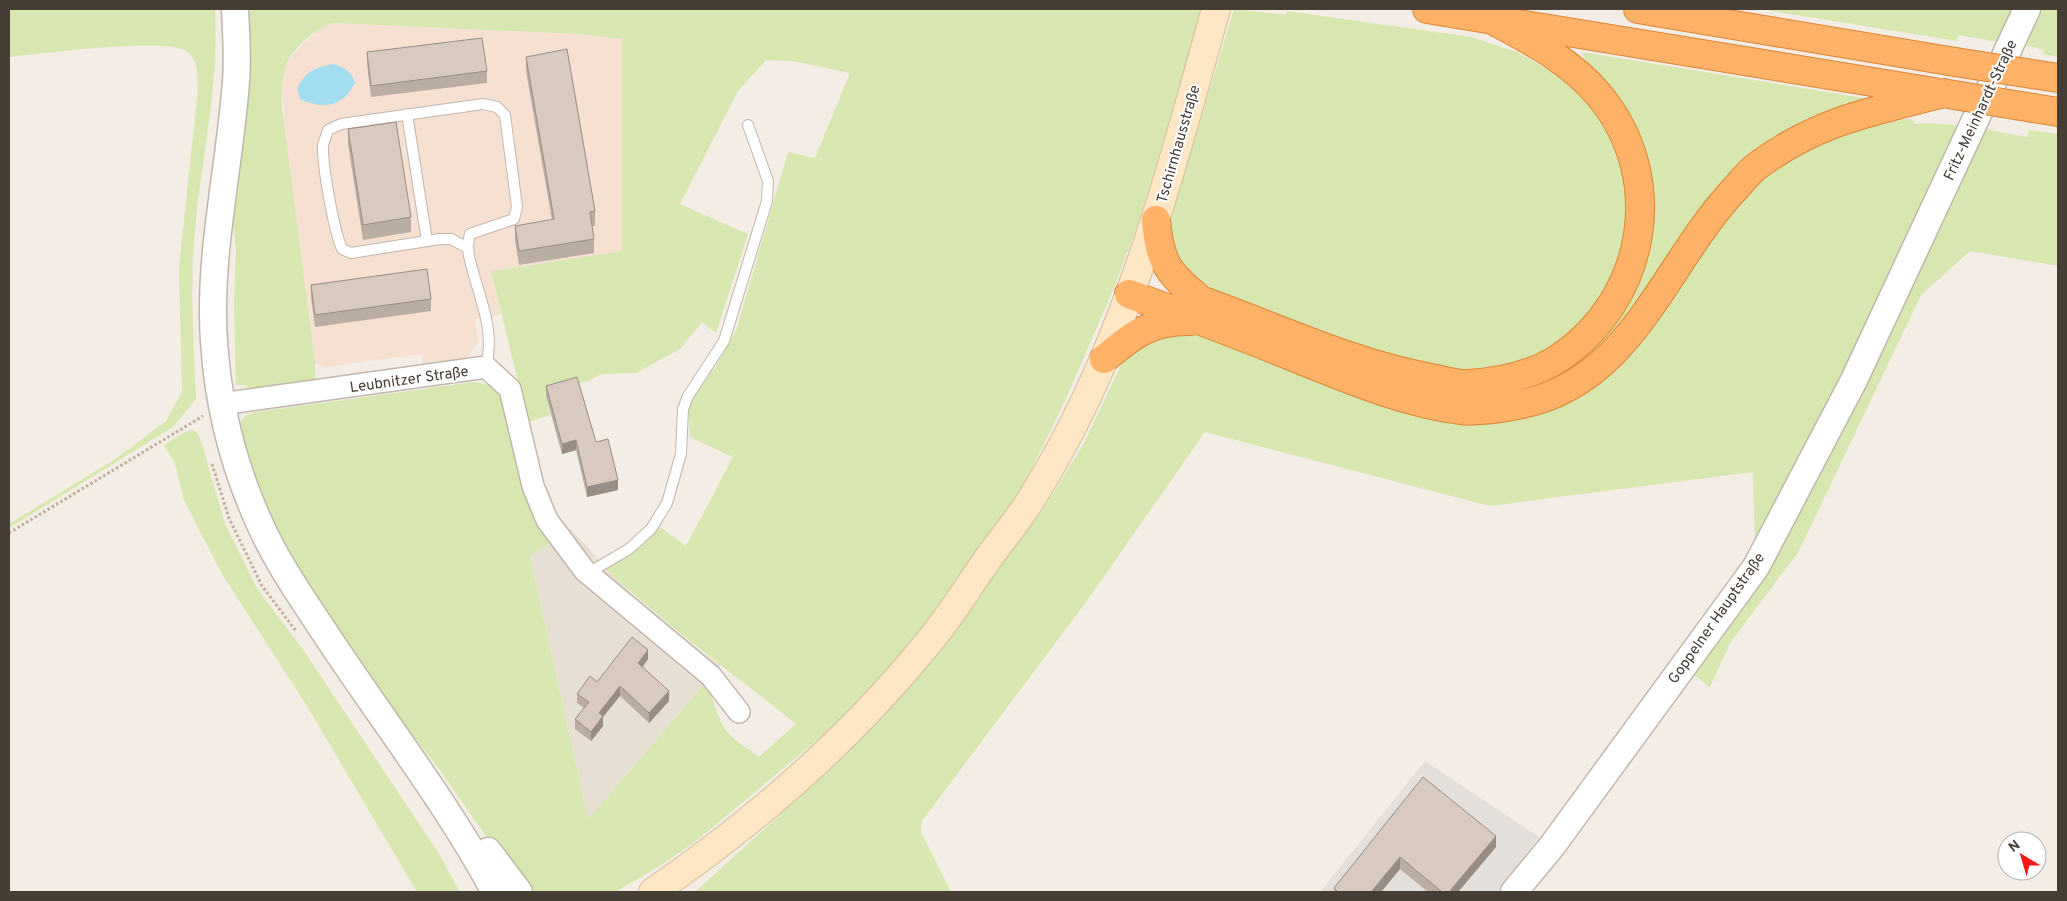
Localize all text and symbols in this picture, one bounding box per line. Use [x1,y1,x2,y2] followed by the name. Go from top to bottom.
[1940,37,2022,184] street label: Fritz-Meinhardt-Straße
[1153,83,1205,206] street label: Tschirnhausstraße
[349,363,470,398] street label: Leubnitzer Straße
[1665,549,1770,688] street label: Goppelner Hauptstraße
[1997,831,2047,881] north arrow
[2006,837,2024,857] text: N

